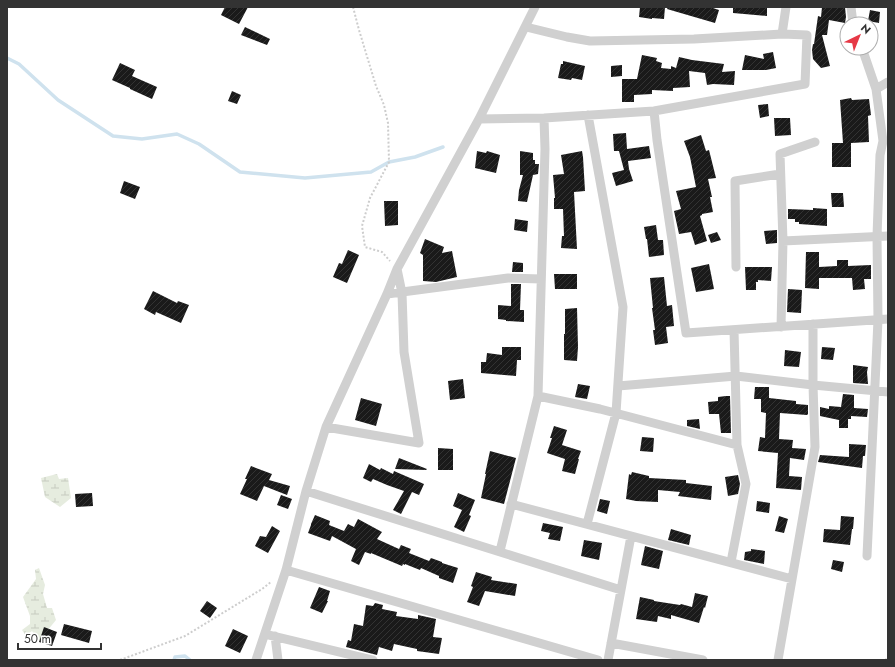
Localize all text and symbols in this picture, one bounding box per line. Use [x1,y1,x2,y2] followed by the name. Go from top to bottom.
[839,16,879,56] north arrow
[857,20,874,38] text: N
[18,625,101,651] scale bar
[24,630,51,648] text: 50 m

